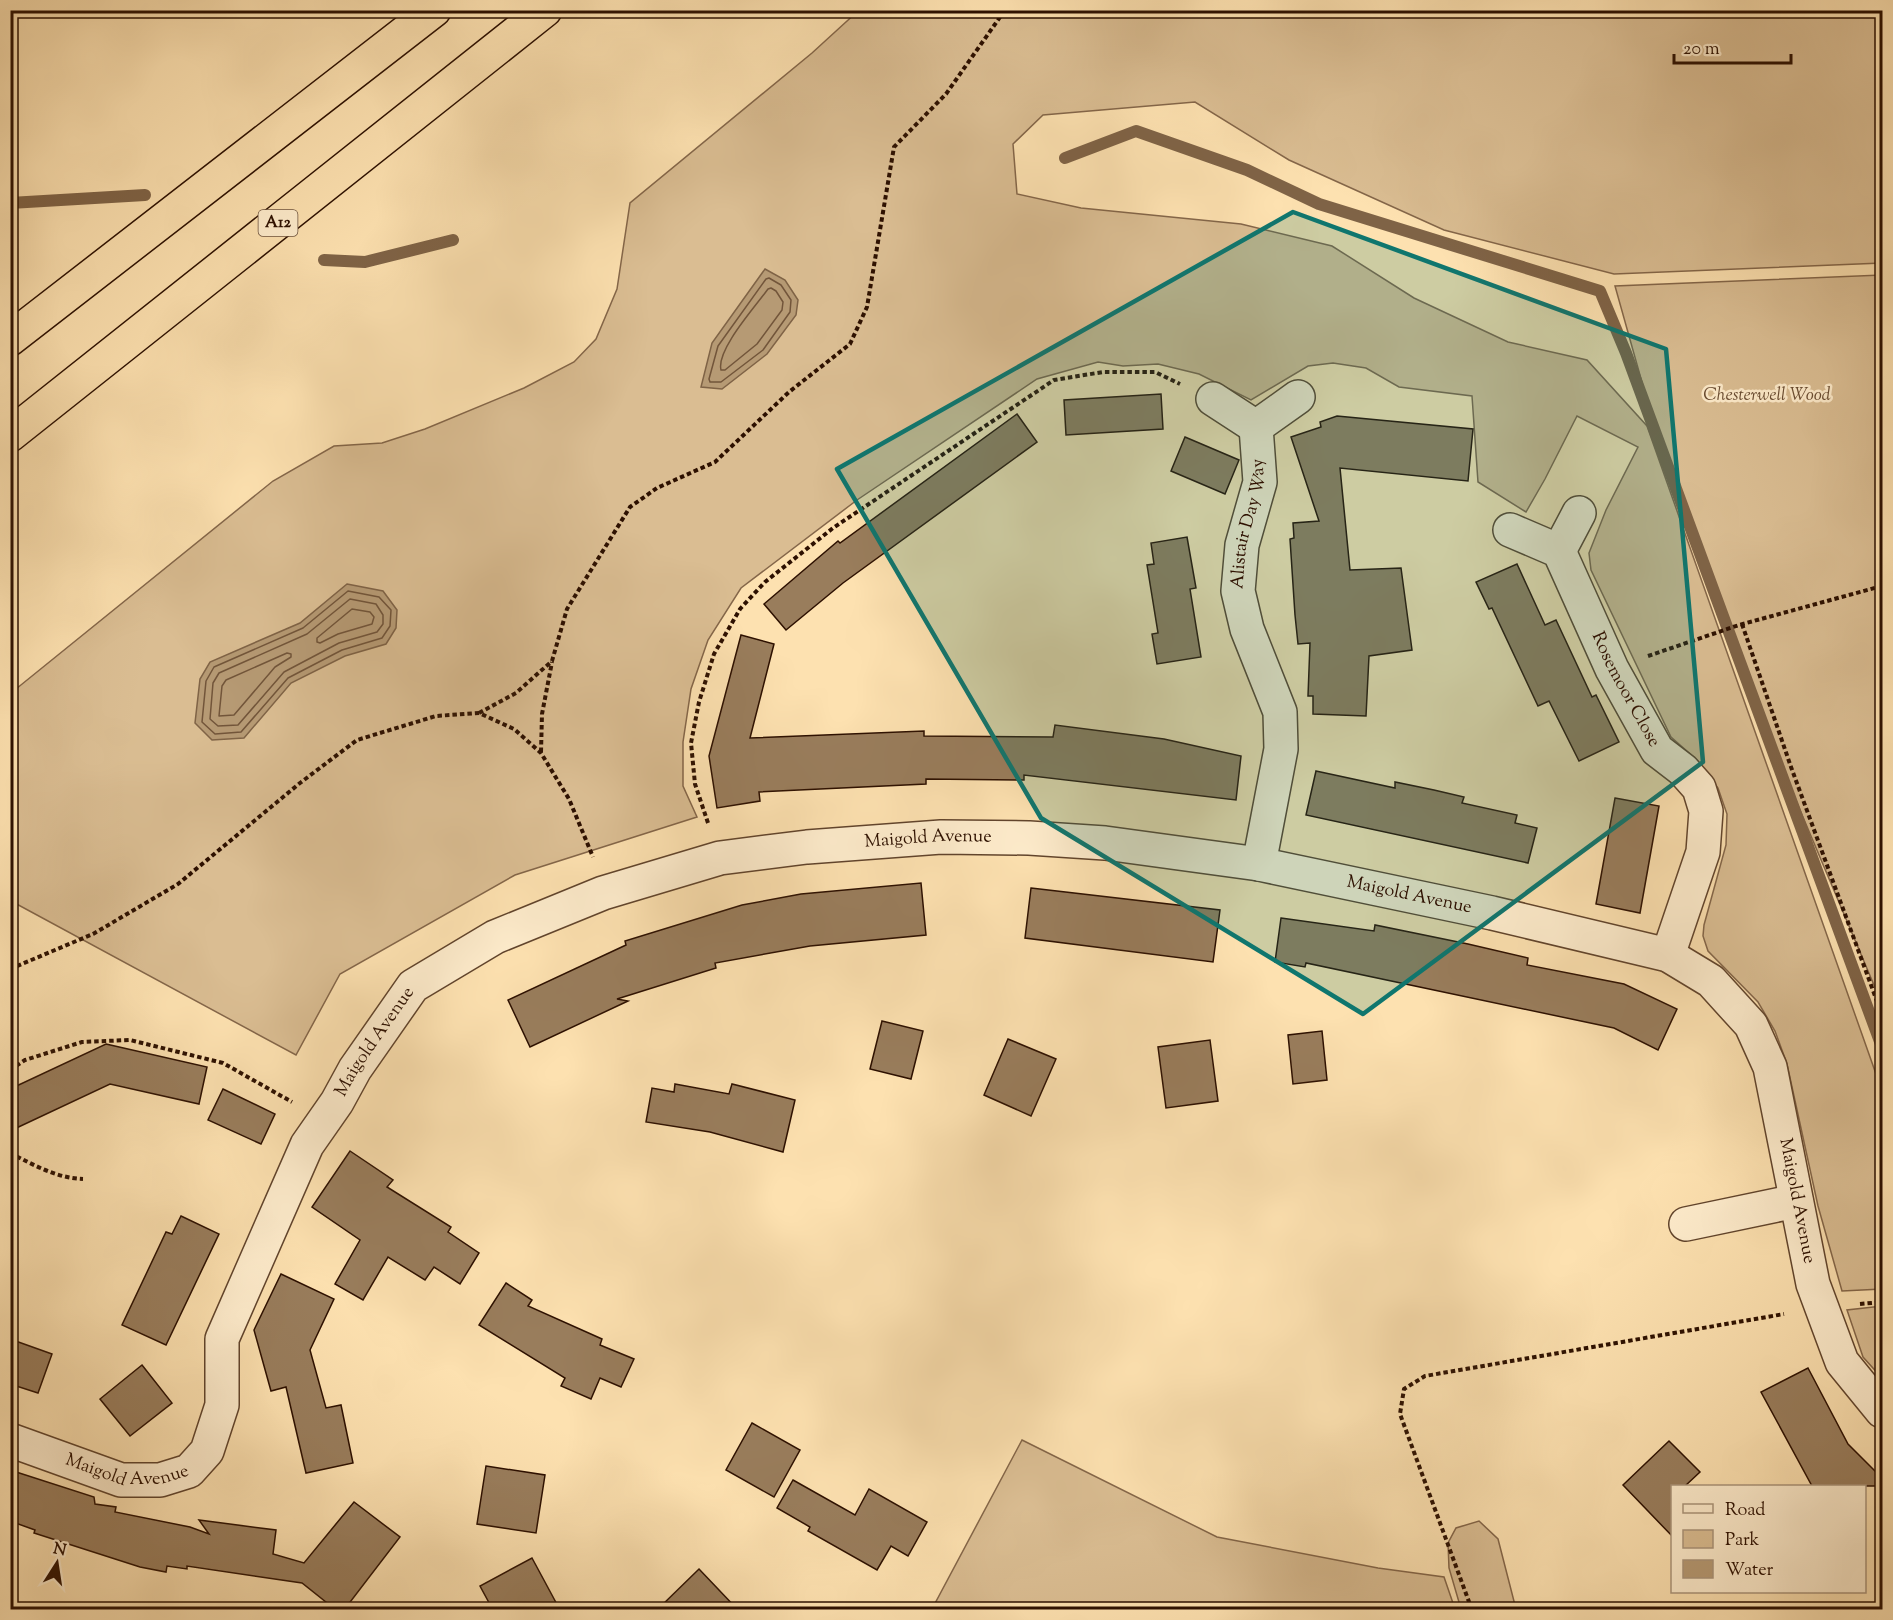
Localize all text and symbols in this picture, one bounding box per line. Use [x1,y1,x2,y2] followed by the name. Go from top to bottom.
[1674,27,1791,65] scale bar
[1683,37,1720,63] text: 20 m
[258,210,298,236] road number: A12
[1703,383,1831,409] park label: Chesterwell Wood
[1225,458,1275,590] street label: Alistair Day Way
[1584,628,1666,752] street label: Rosemoor Close
[863,824,992,856] street label: Maigold Avenue
[1344,870,1474,921] street label: Maigold Avenue
[329,982,421,1102] street label: Maigold Avenue
[1771,1136,1822,1266] street label: Maigold Avenue
[61,1448,192,1494] street label: Maigold Avenue
[1671,1485,1866,1593] legend
[1725,1498,1765,1524] text: Road
[1725,1528,1760,1554] text: Park
[27,1533,87,1593] north arrow
[51,1538,68,1563] text: N
[1725,1558,1774,1584] text: Water

